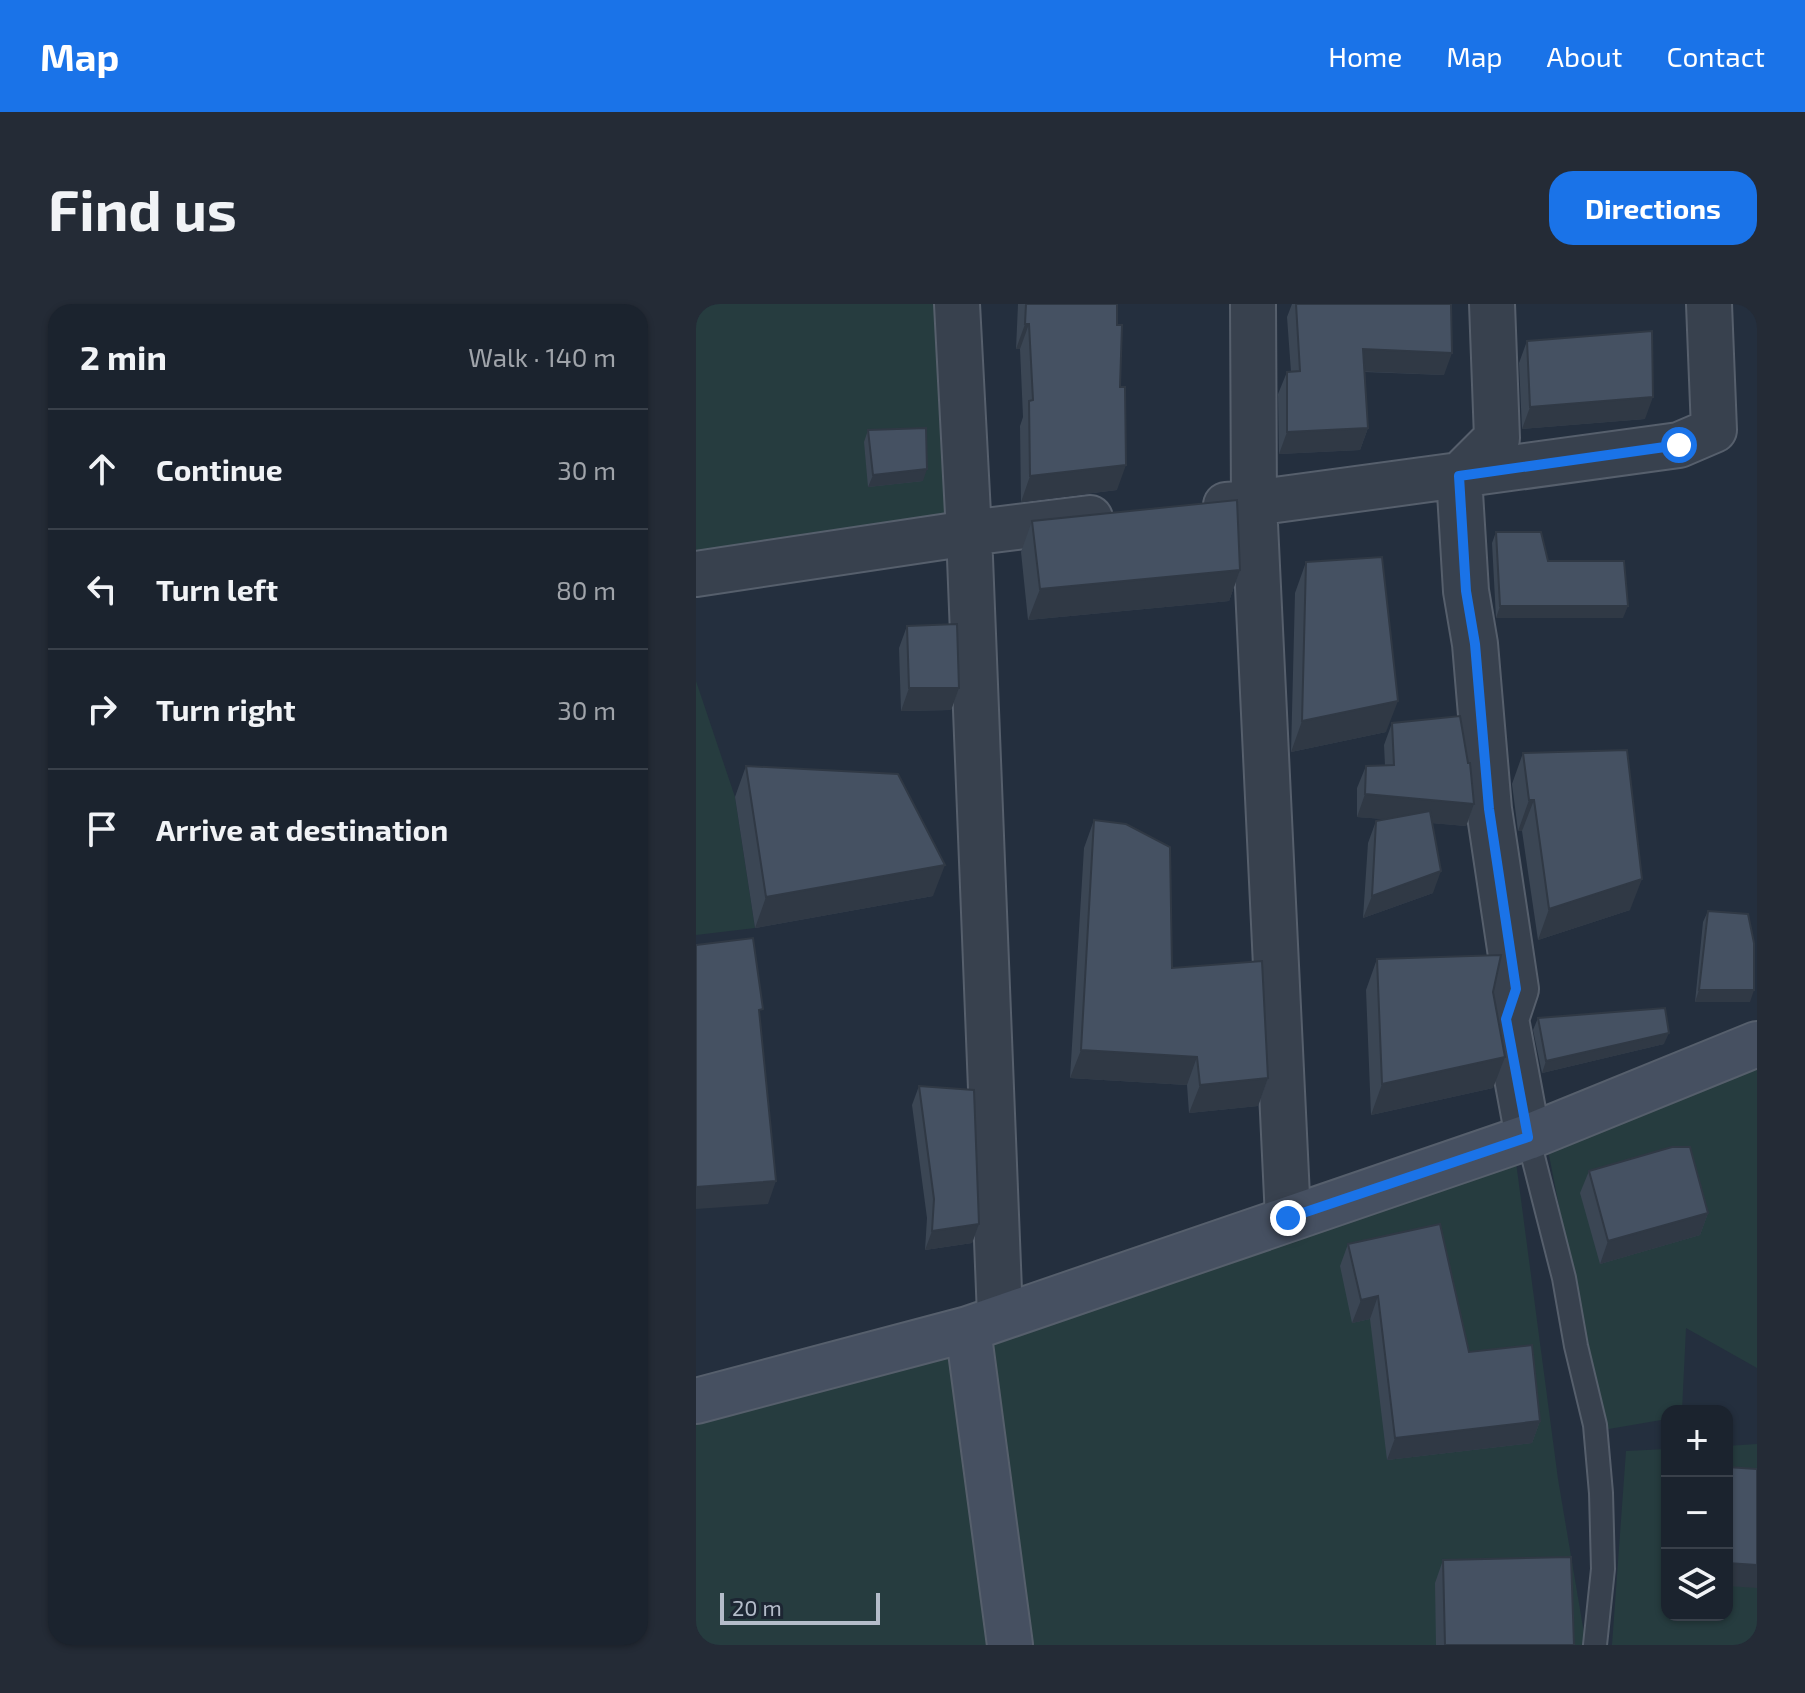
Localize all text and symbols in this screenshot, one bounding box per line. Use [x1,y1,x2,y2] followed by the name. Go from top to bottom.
[40,33,119,79] text: Map
[1328,39,1402,73] text: Home
[1446,39,1503,73] text: Map
[1547,39,1622,73] text: About
[1666,39,1765,73] text: Contact
[1549,171,1757,245] button: Directions
[48,175,237,242] text: Find us
[80,336,167,377] text: 2 min
[468,341,616,372] text: Walk · 140 m
[1661,427,1697,463] route start
[80,447,124,491] icon: ahead
[156,451,283,487] text: Continue
[557,454,616,485] text: 30 m
[80,567,124,611] icon: left
[156,571,278,607] text: Turn left
[556,574,616,605] text: 80 m
[80,687,124,731] icon: right
[156,691,296,727] text: Turn right
[557,694,616,725] text: 30 m
[80,807,124,851] icon: arrive
[156,811,448,847] text: Arrive at destination
[1270,1200,1306,1236] route end
[1661,1405,1733,1621] map controls
[1661,1405,1733,1477] button: +
[1661,1477,1733,1549] button: −
[1661,1549,1733,1621] button: layers
[720,1589,880,1625] scale bar
[732,1594,782,1620] text: 20 m

